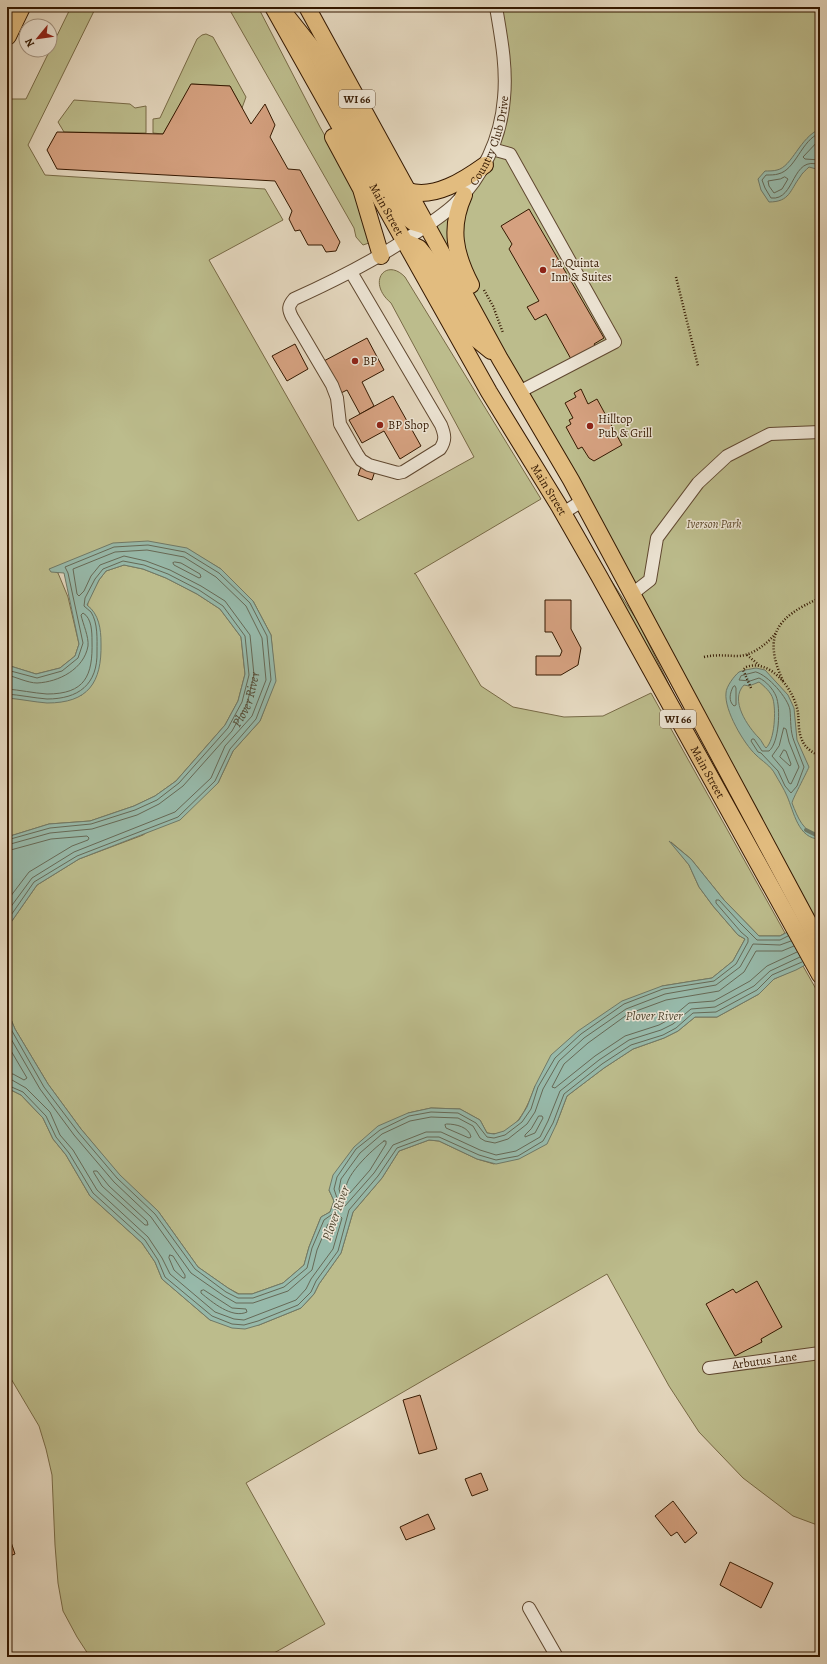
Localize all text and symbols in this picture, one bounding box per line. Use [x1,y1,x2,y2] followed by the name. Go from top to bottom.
[18,18,58,58] north arrow
[21,35,38,50] text: N
[339,90,375,108] road number: WI 66
[466,95,512,189] street label: Country Club Drive
[365,180,408,238] street label: Main Street
[551,255,612,285] place label: La Quinta Inn & Suites
[538,265,548,275] marker: La Quinta Inn & Suites
[363,353,377,369] place label: BP
[350,356,360,366] marker: BP
[598,411,652,441] place label: Hilltop Pub & Grill
[388,417,429,433] place label: BP Shop
[375,420,385,430] marker: BP Shop
[585,421,595,431] marker: Hilltop Pub & Grill
[527,461,571,518] street label: Main Street
[687,516,742,532] park label: Iverson Park
[228,671,263,730] water label: Plover River
[660,710,696,728] road number: WI 66
[687,743,729,801] street label: Main Street
[625,1007,683,1024] water label: Plover River
[318,1183,353,1243] water label: Plover River
[730,1348,798,1373] street label: Arbutus Lane

